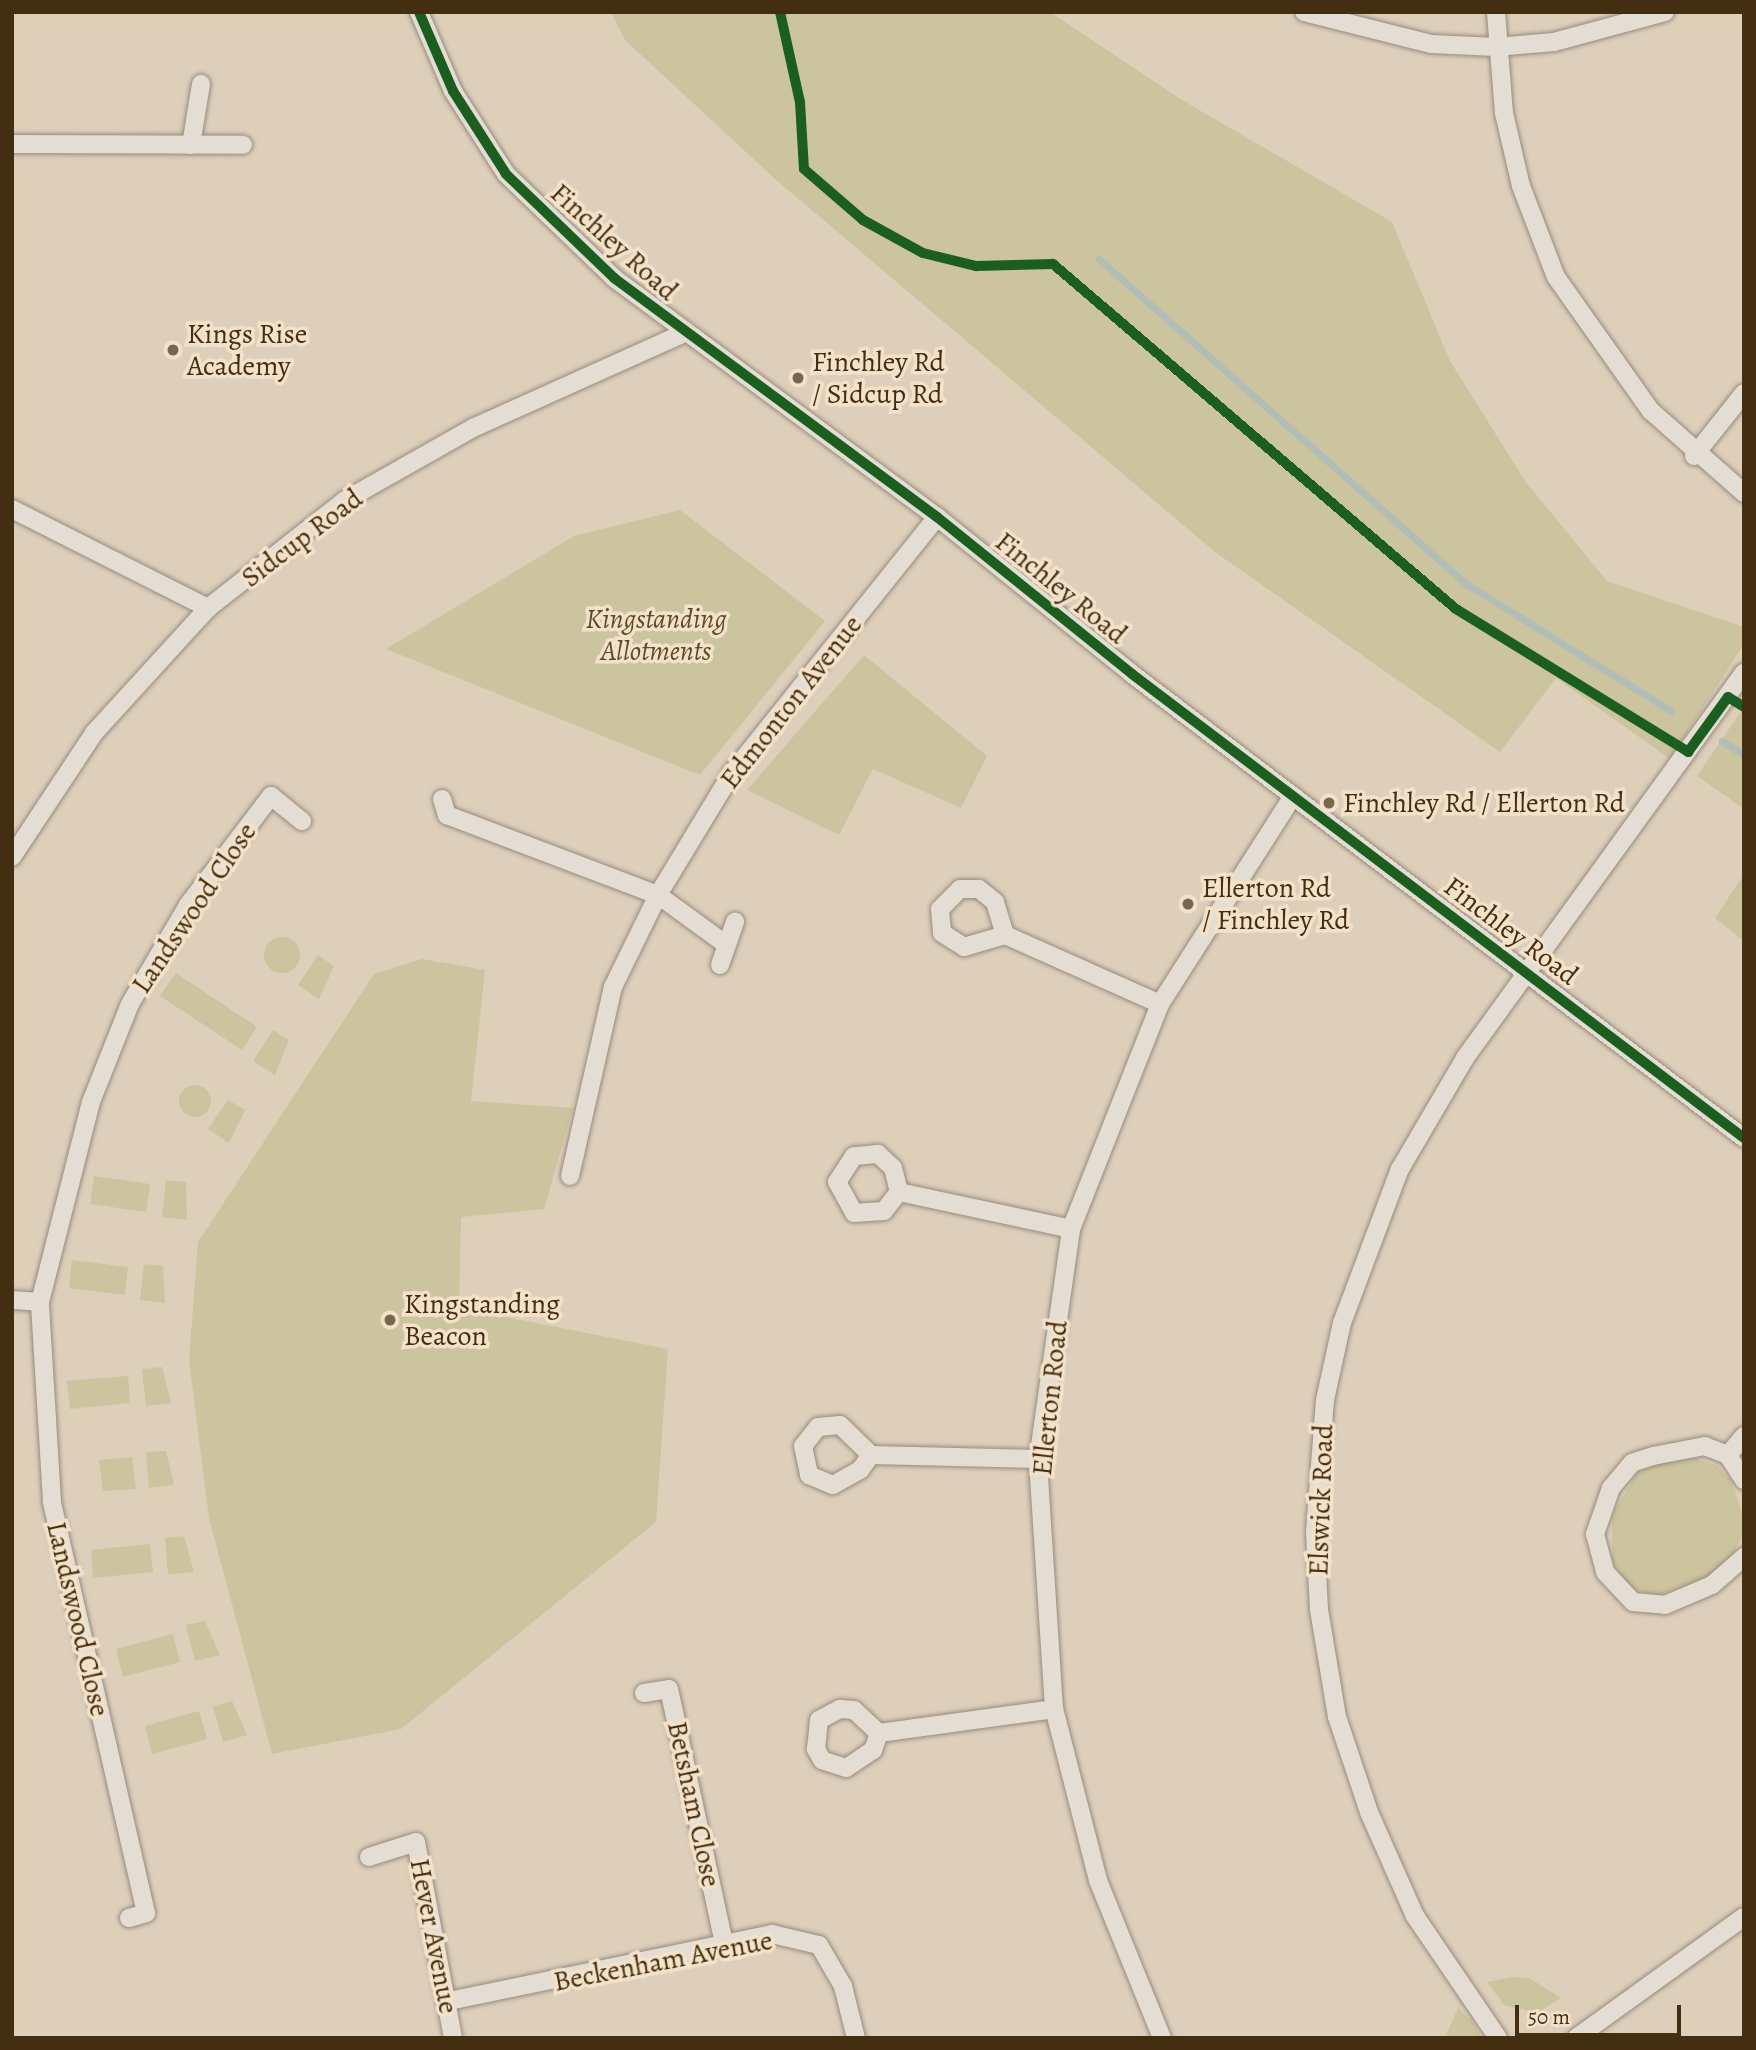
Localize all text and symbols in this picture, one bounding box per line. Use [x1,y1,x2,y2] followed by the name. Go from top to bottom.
[543,176,685,308] street label: Finchley Road
[187,317,307,383] place label: Kings Rise Academy
[165,342,181,358] marker: Kings Rise Academy
[812,345,945,411] place label: Finchley Rd / Sidcup Rd
[790,370,806,386] marker: Finchley Rd / Sidcup Rd
[235,482,369,594] street label: Sidcup Road
[988,525,1134,651] street label: Finchley Road
[585,602,727,668] park label: Kingstanding Allotments
[713,609,869,795] street label: Edmonton Avenue
[1343,786,1625,820] place label: Finchley Rd / Ellerton Rd
[1321,795,1337,811] marker: Finchley Rd / Ellerton Rd
[125,816,263,1000] street label: Landswood Close
[1437,870,1585,992] street label: Finchley Road
[1202,871,1349,937] place label: Ellerton Rd / Finchley Rd
[1180,896,1196,912] marker: Ellerton Rd / Finchley Rd
[404,1287,560,1353] place label: Kingstanding Beacon
[382,1312,398,1328] marker: Kingstanding Beacon
[1025,1319,1075,1477] street label: Ellerton Road
[1302,1424,1340,1576] street label: Elswick Road
[39,1518,117,1720] street label: Landswood Close
[660,1718,728,1890] street label: Betsham Close
[403,1856,465,2016] street label: Hever Avenue
[551,1923,775,1999] street label: Beckenham Avenue
[1518,1990,1684,2034] scale bar
[1528,2003,1570,2031] text: 50 m

